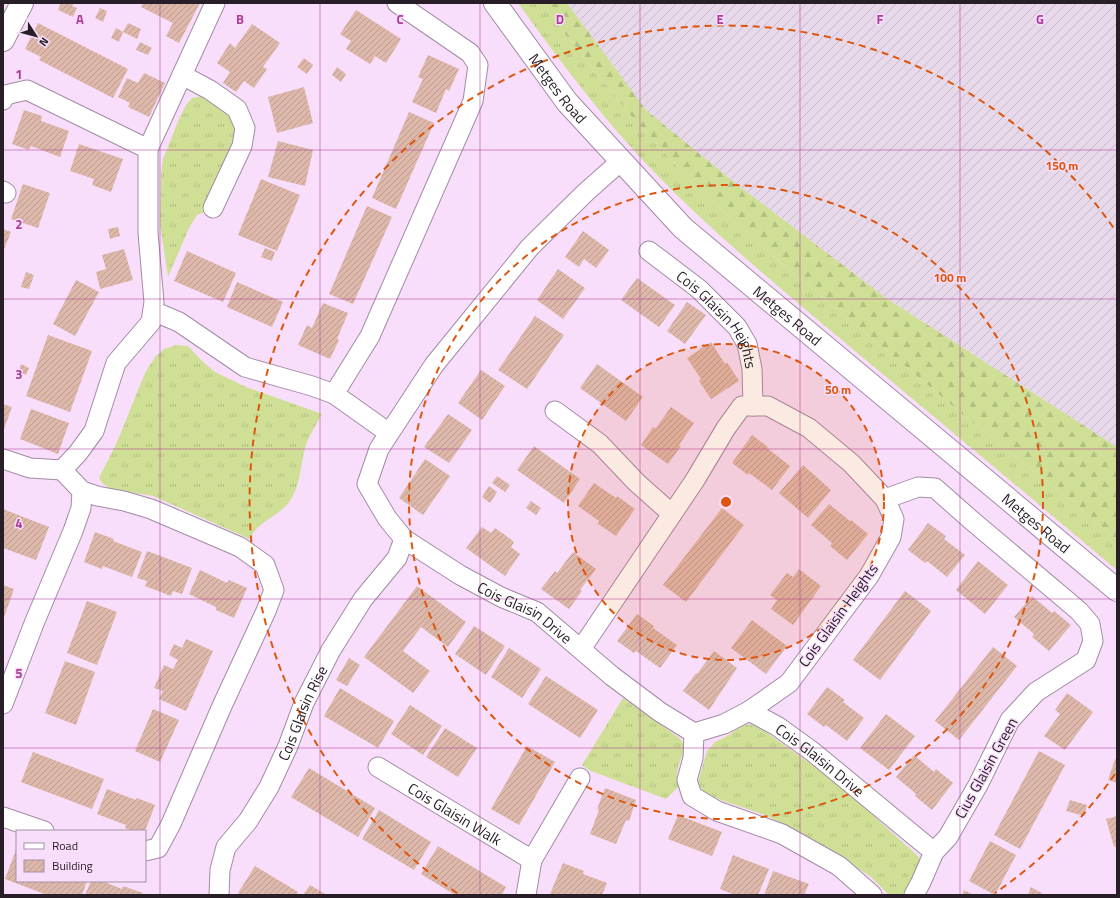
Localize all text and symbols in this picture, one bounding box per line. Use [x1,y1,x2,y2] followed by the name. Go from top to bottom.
[76,9,84,29] text: A
[236,9,244,29] text: B
[396,9,404,29] text: C
[556,9,564,29] text: D
[716,9,724,29] text: E
[877,9,884,29] text: F
[1036,9,1044,29] text: G
[16,16,56,56] north arrow
[35,34,53,50] text: N
[524,48,593,128] street label: Metges Road
[15,64,23,84] text: 1
[1046,156,1078,175] text: 150 m
[15,214,23,234] text: 2
[672,264,763,370] street label: Cois Glaisin Heights
[934,268,966,287] text: 100 m
[748,280,827,351] street label: Metges Road
[15,364,23,384] text: 3
[825,380,851,399] text: 50 m
[997,487,1076,558] street label: Metges Road
[719,495,733,509] centre of rings
[15,513,23,533] text: 4
[792,558,884,672] street label: Cois Glaisin Heights
[473,575,578,649] street label: Cois Glaisin Drive
[271,661,333,764] street label: Cois Glaisin Rise
[15,663,23,683] text: 5
[949,713,1023,823] street label: Cius Glaisin Green
[771,717,870,802] street label: Cois Glaisin Drive
[404,776,506,851] street label: Cois Glaisin Walk
[16,830,146,882] legend
[52,836,78,855] text: Road
[52,856,93,875] text: Building

